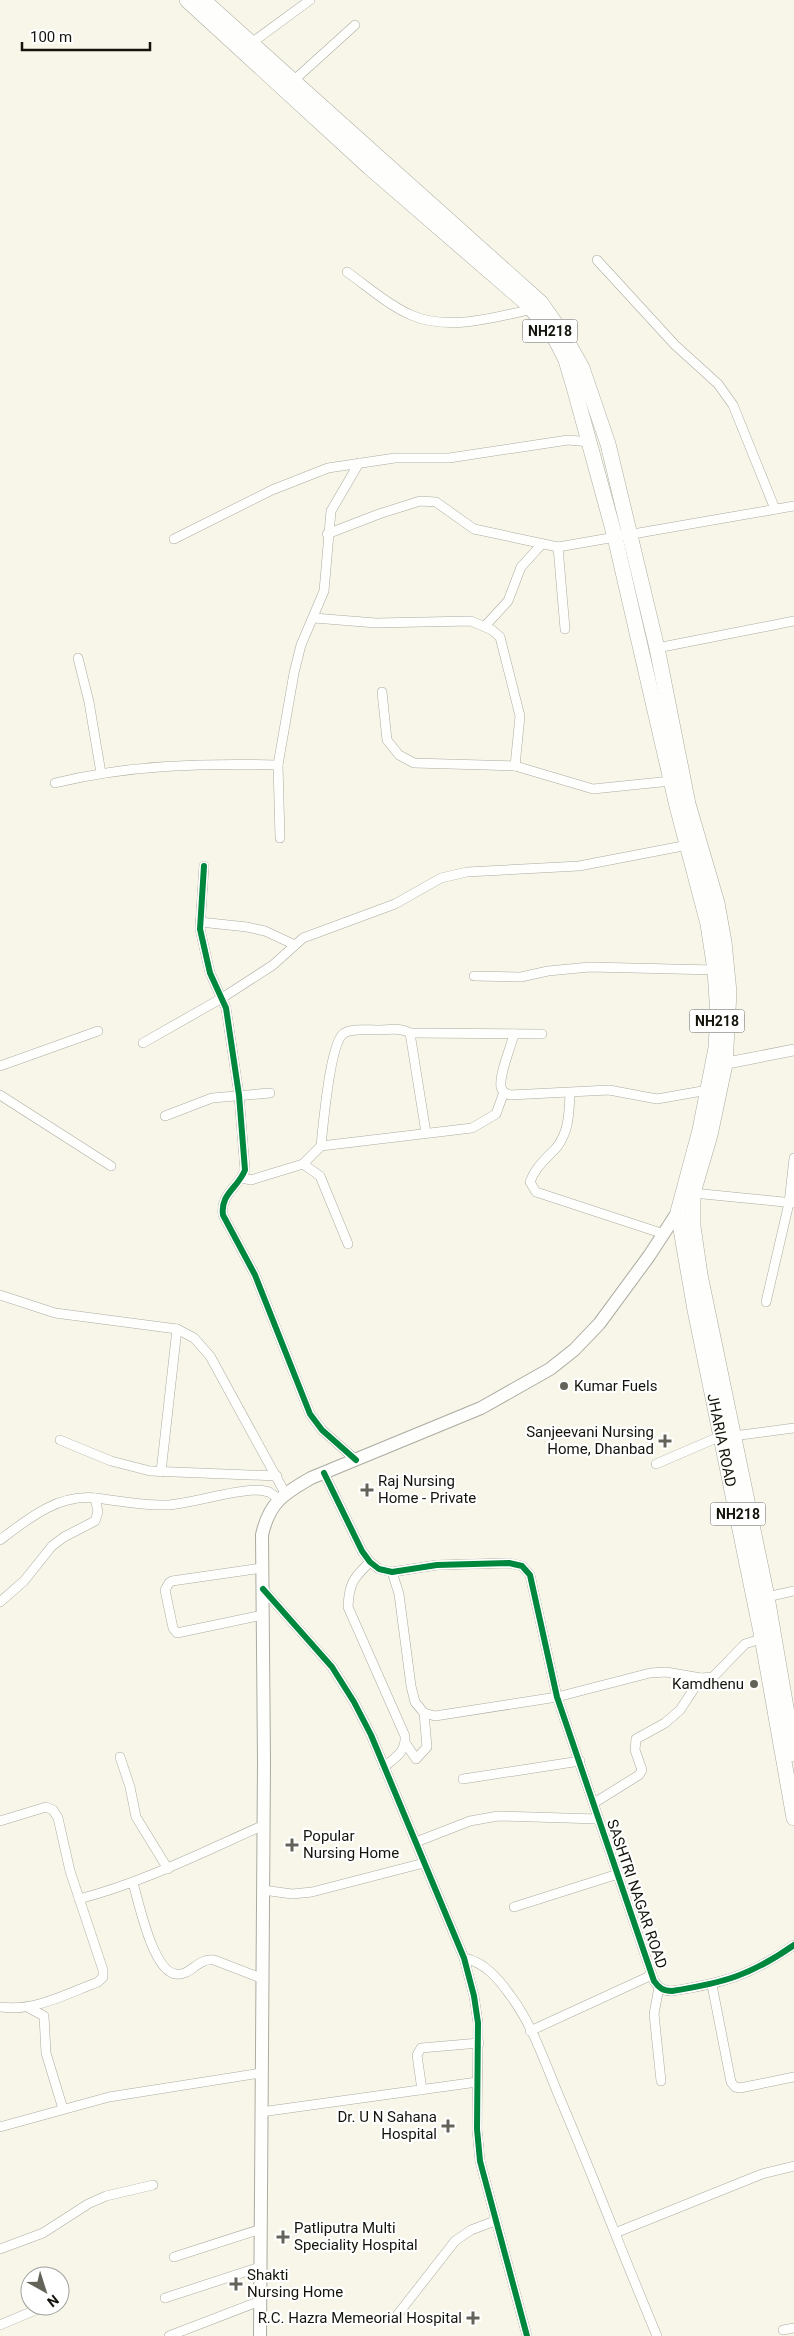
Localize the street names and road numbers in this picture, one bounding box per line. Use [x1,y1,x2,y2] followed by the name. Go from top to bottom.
[522,320,578,342] road number: NH218
[690,1009,744,1032] road number: NH218
[703,1392,740,1489] street label: JHARIA ROAD
[710,1502,766,1526] road number: NH218
[603,1817,671,1971] street label: SASHTRI NAGAR ROAD

